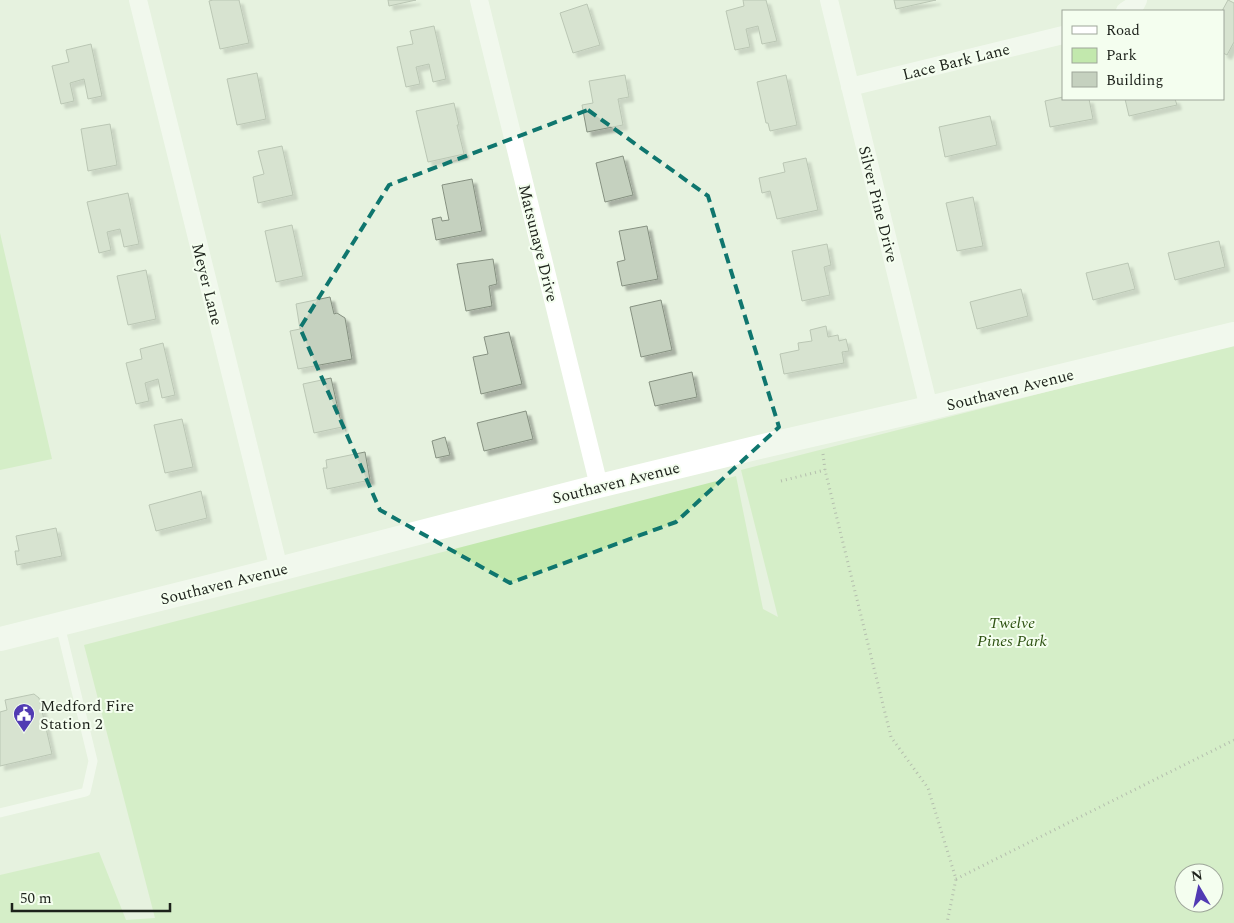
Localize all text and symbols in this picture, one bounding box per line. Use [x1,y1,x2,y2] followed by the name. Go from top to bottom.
[1062,10,1224,100] legend
[1106,19,1140,42] text: Road
[900,37,1012,87] street label: Lace Bark Lane
[1106,44,1137,67] text: Park
[1106,69,1163,92] text: Building
[852,143,904,265] street label: Silver Pine Drive
[512,182,564,305] street label: Matsunaye Drive
[185,241,229,328] street label: Meyer Lane
[944,363,1077,417] street label: Southaven Avenue
[550,456,683,510] street label: Southaven Avenue
[158,557,291,611] street label: Southaven Avenue
[977,611,1047,653] park label: Twelve Pines Park
[40,694,134,736] place label: Medford Fire Station 2
[12,702,36,733] public building icon: Medford Fire Station 2
[1174,863,1224,913] north arrow
[1190,864,1204,887] text: N
[12,880,170,912] scale bar
[20,887,52,910] text: 50 m

